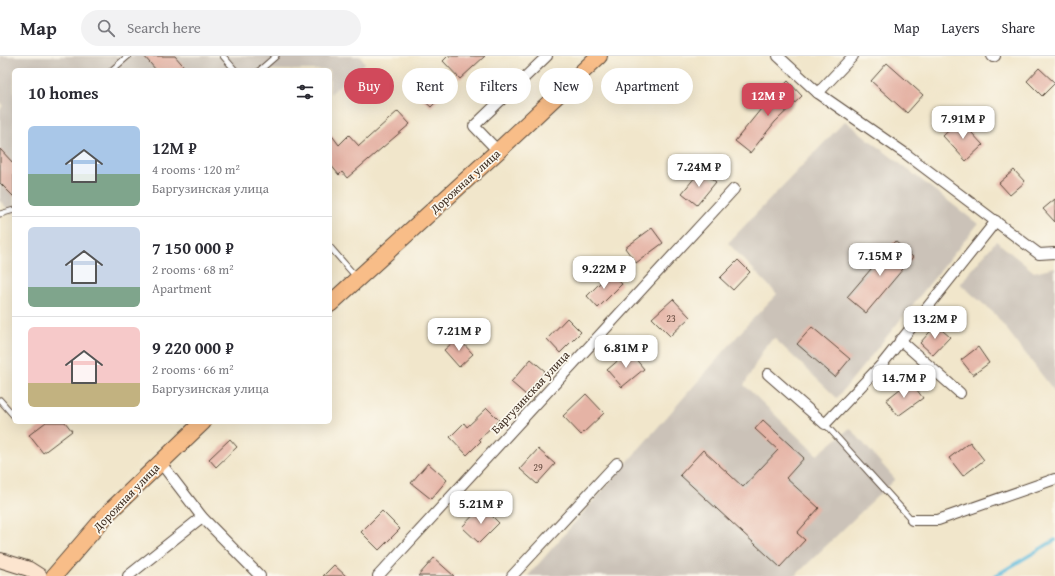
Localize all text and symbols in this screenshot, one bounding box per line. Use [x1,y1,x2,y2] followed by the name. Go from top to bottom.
[81,10,361,46] search box
[20,14,57,42] text: Map
[95,17,117,39] icon: search
[127,17,201,38] text: Search here
[894,18,920,38] text: Map
[942,18,980,38] text: Layers
[1002,18,1035,38] text: Share
[344,68,394,104] chip: Buy
[402,68,458,104] chip: Rent
[466,68,531,104] chip: Filters
[539,68,593,104] chip: New
[601,68,693,104] chip: Apartment
[28,80,99,105] text: 10 homes
[294,81,316,103] icon: filters
[740,83,796,117] pin: 12M ₽
[751,86,785,105] text: 12M ₽
[926,106,1000,140] pin: 7.91M ₽
[941,109,985,128] text: 7.91M ₽
[152,135,197,160] text: 12M ₽
[60,142,108,190] icon: home
[426,145,504,218] street label: Дорожная улица
[662,154,736,188] pin: 7.24M ₽
[677,157,721,176] text: 7.24M ₽
[152,160,240,179] text: 4 rooms · 120 m²
[152,179,269,198] text: Баргузинская улица
[152,235,234,260] text: 7 150 000 ₽
[60,243,108,291] icon: home
[843,243,917,277] pin: 7.15M ₽
[858,246,902,265] text: 7.15M ₽
[567,256,641,290] pin: 9.22M ₽
[582,259,626,278] text: 9.22M ₽
[152,260,234,279] text: 2 rooms · 68 m²
[152,279,212,298] text: Apartment
[898,306,972,340] pin: 13.2M ₽
[913,309,957,328] text: 13.2M ₽
[666,311,676,326] house number: 23
[422,318,496,352] pin: 7.21M ₽
[437,321,481,340] text: 7.21M ₽
[152,335,234,360] text: 9 220 000 ₽
[589,335,663,369] pin: 6.81M ₽
[604,338,648,357] text: 6.81M ₽
[60,343,108,391] icon: home
[487,347,573,437] street label: Баргузинская улица
[152,360,234,379] text: 2 rooms · 66 m²
[867,365,941,399] pin: 14.7M ₽
[882,368,926,387] text: 14.7M ₽
[152,379,269,398] text: Баргузинская улица
[88,459,163,536] street label: Дорожная улица
[533,460,543,475] house number: 29
[444,491,518,525] pin: 5.21M ₽
[459,494,503,513] text: 5.21M ₽

